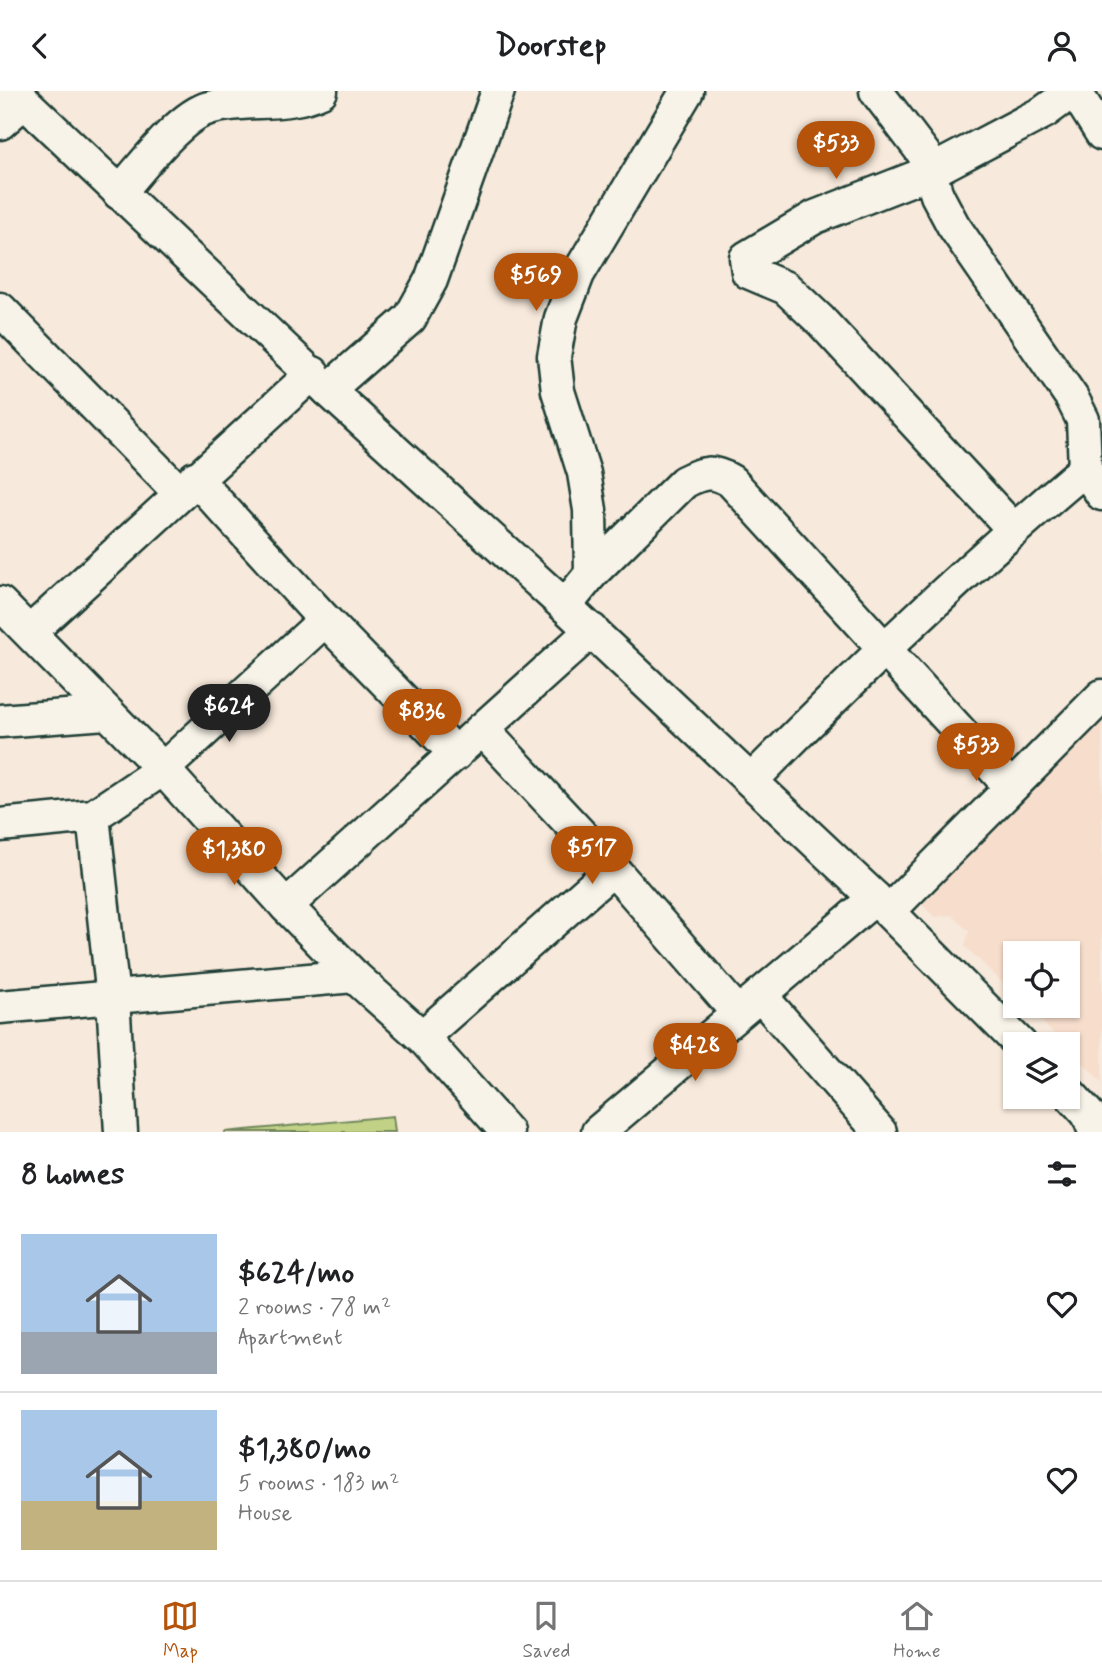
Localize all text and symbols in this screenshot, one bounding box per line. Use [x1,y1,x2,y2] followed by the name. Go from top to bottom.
[495,25,607,67] text: Doorstep
[21,27,59,65] icon: back
[1043,27,1081,65] icon: person
[795,122,877,181] pin: $533
[813,129,859,159] text: $533
[495,253,577,313] pin: $569
[510,261,562,291] text: $569
[188,685,270,744] pin: $624
[381,689,463,749] pin: $836
[203,692,255,722] text: $624
[398,697,446,727] text: $836
[935,723,1017,783] pin: $533
[953,731,999,761] text: $533
[177,827,291,887] pin: $1,380
[551,827,633,886] pin: $517
[567,834,617,864] text: $517
[202,835,266,865] text: $1,380
[1003,941,1080,1109] map controls
[1003,941,1080,1018] button: locate
[654,1023,736,1083] pin: $428
[669,1031,721,1061] text: $428
[1003,1032,1080,1109] button: layers
[21,1155,124,1194] text: 8 homes
[1043,1155,1081,1193] icon: filters
[238,1254,354,1293] text: $624/mo
[77,1262,161,1346] icon: home
[1043,1285,1081,1323] icon: heart
[238,1293,391,1323] text: 2 rooms · 78 m²
[238,1323,343,1353] text: Apartment
[238,1430,371,1469] text: $1,380/mo
[77,1438,161,1522] icon: home
[1043,1461,1081,1499] icon: heart
[238,1469,399,1499] text: 5 rooms · 183 m²
[238,1499,292,1529] text: House
[161,1597,199,1664] tab: Map
[522,1597,570,1664] tab: Saved
[893,1597,941,1664] tab: Home

